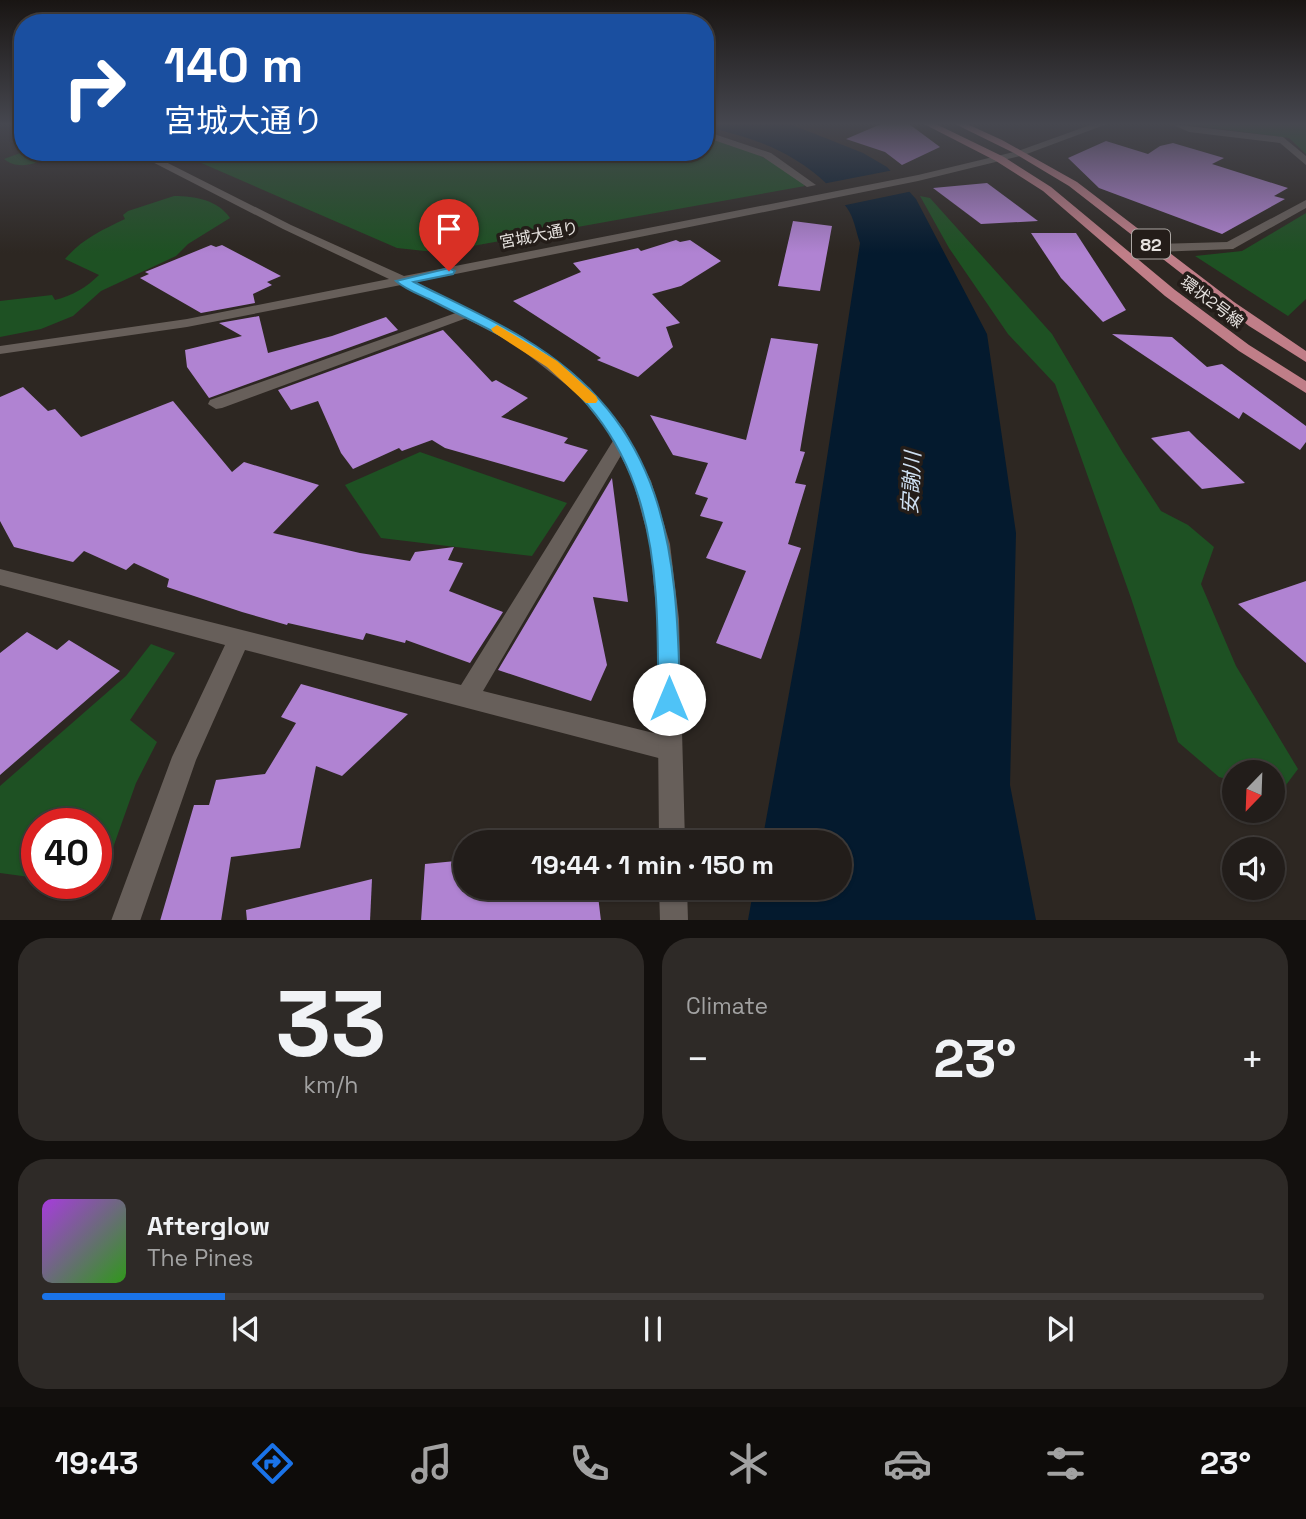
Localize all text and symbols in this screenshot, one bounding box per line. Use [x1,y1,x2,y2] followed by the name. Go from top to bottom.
[164,34,303,96] text: 140 m
[49,42,140,133] icon: right
[164,101,324,141] text: 宮城大通り
[419,199,479,271] pin
[430,210,468,248] icon: arrive
[498,217,580,253] street label: 宮城大通り
[1132,230,1170,258] road number: 82
[1176,271,1248,333] street label: 環状2号線
[896,449,926,515] water label: 安謝川
[632,662,706,736] position arrow
[1222,760,1284,822] north arrow
[1222,760,1285,900] map controls
[21,808,112,899] speed limit sign: 40
[1222,837,1285,900] button: sound
[531,848,774,882] text: 19:44 · 1 min · 150 m
[276,966,386,1083] text: 33
[686,991,768,1021] text: Climate
[934,1026,1017,1092] text: 23°
[686,1035,710,1083] text: −
[1240,1035,1264,1083] text: +
[304,1070,358,1100] text: km/h
[147,1209,270,1243] text: Afterglow
[147,1243,253,1273] text: The Pines
[227,1310,265,1348] icon: previous
[634,1310,672,1348] icon: pause
[1041,1310,1079,1348] icon: next
[248,1439,297,1488] icon: directions
[407,1439,456,1488] icon: music
[565,1439,614,1488] icon: phone
[724,1439,773,1488] icon: climate
[883,1439,932,1488] icon: car
[1041,1439,1090,1488] icon: filters
[55,1443,138,1483] text: 19:43
[1200,1443,1251,1483] text: 23°

